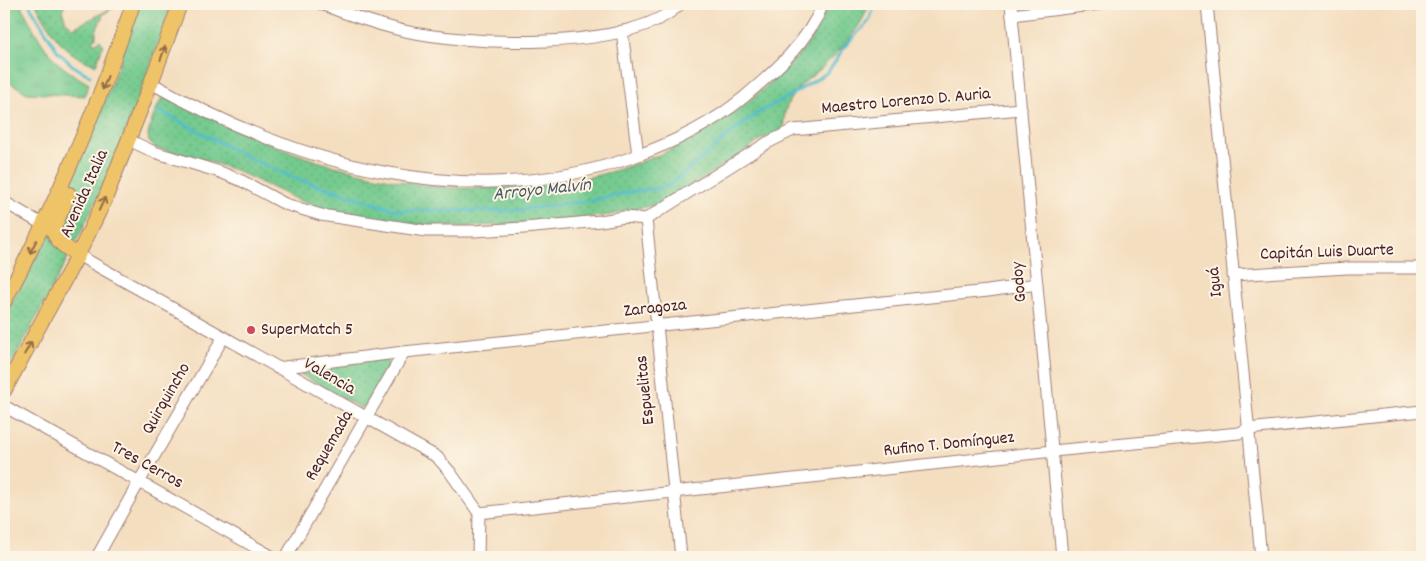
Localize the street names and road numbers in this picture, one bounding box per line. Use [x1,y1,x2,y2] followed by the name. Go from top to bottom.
[820,82,992,122] street label: Maestro Lorenzo D. Auria
[54,145,116,242] street label: Avenida Italia
[1260,238,1394,268] street label: Capitán Luis Duarte
[1006,260,1034,303] street label: Godoy
[1202,266,1230,298] street label: Iguá
[623,293,688,325] street label: Zaragoza
[298,352,360,402] street label: Valencia
[630,354,662,426] street label: Espuelitas
[136,359,198,439] street label: Quirquincho
[300,405,361,486] street label: Requemada
[882,426,1016,464] street label: Rufino T. Domínguez
[106,436,188,496] street label: Tres Cerros

